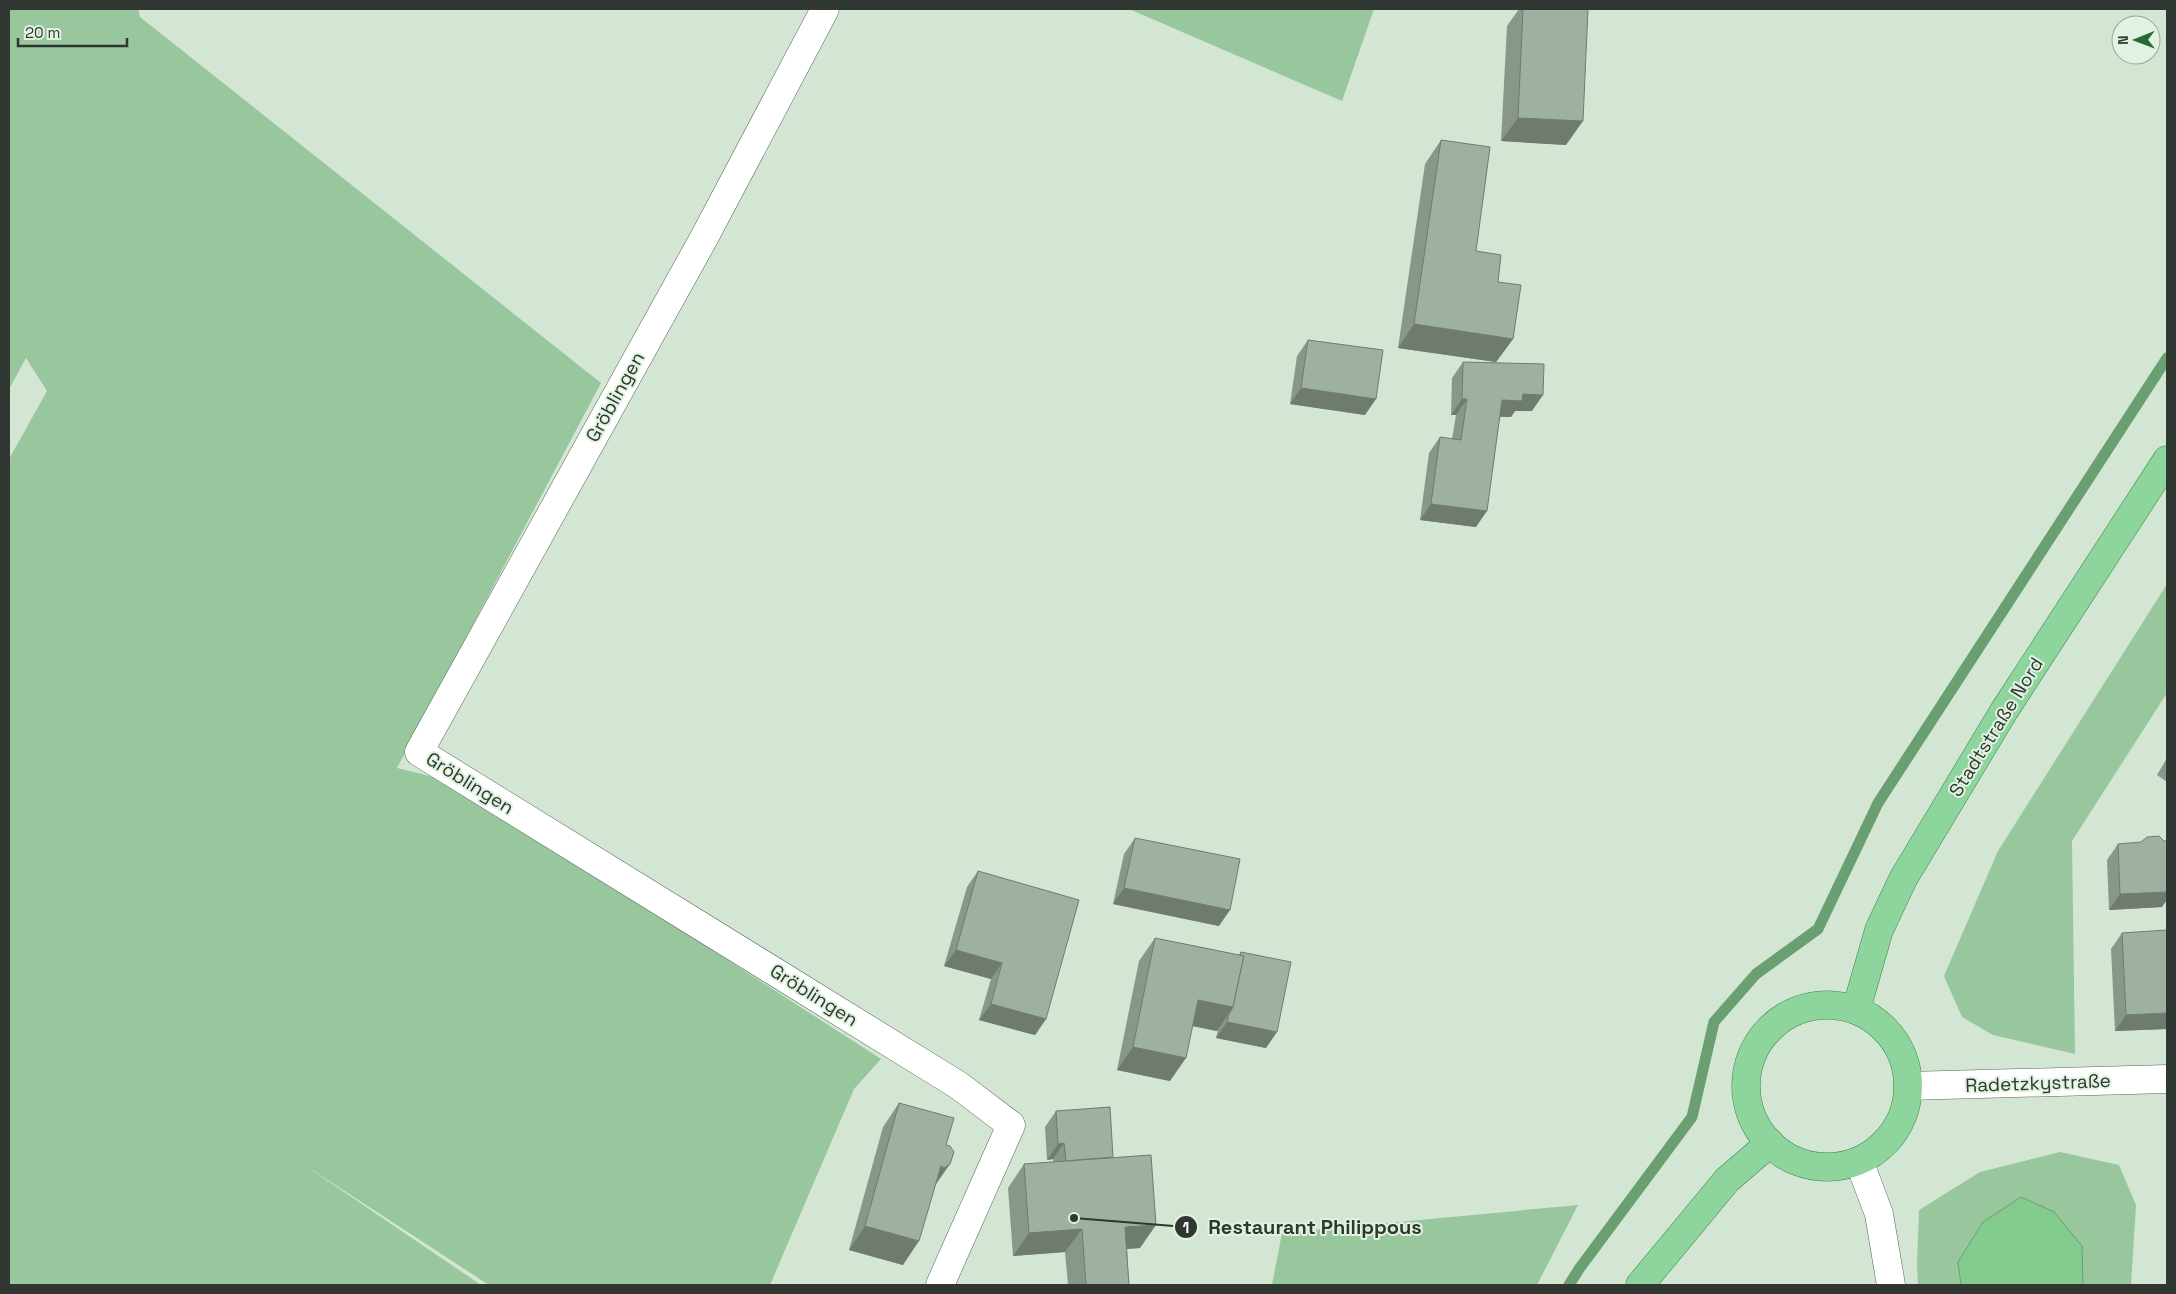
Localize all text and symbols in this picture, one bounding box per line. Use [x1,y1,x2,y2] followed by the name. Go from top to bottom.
[18,15,126,47] scale bar
[2111,15,2161,65] north arrow
[25,23,60,42] text: 20 m
[2114,35,2132,45] text: N
[580,347,650,447] street label: Gröblingen
[1943,653,2049,801] street label: Stadtstraße Nord
[421,746,519,820] street label: Gröblingen
[765,958,863,1032] street label: Gröblingen
[1965,1068,2111,1098] street label: Radetzkystraße
[1173,1210,1432,1245] callout: Restaurant Philippous
[1208,1214,1422,1240] text: Restaurant Philippous
[1183,1218,1189,1237] text: 1

